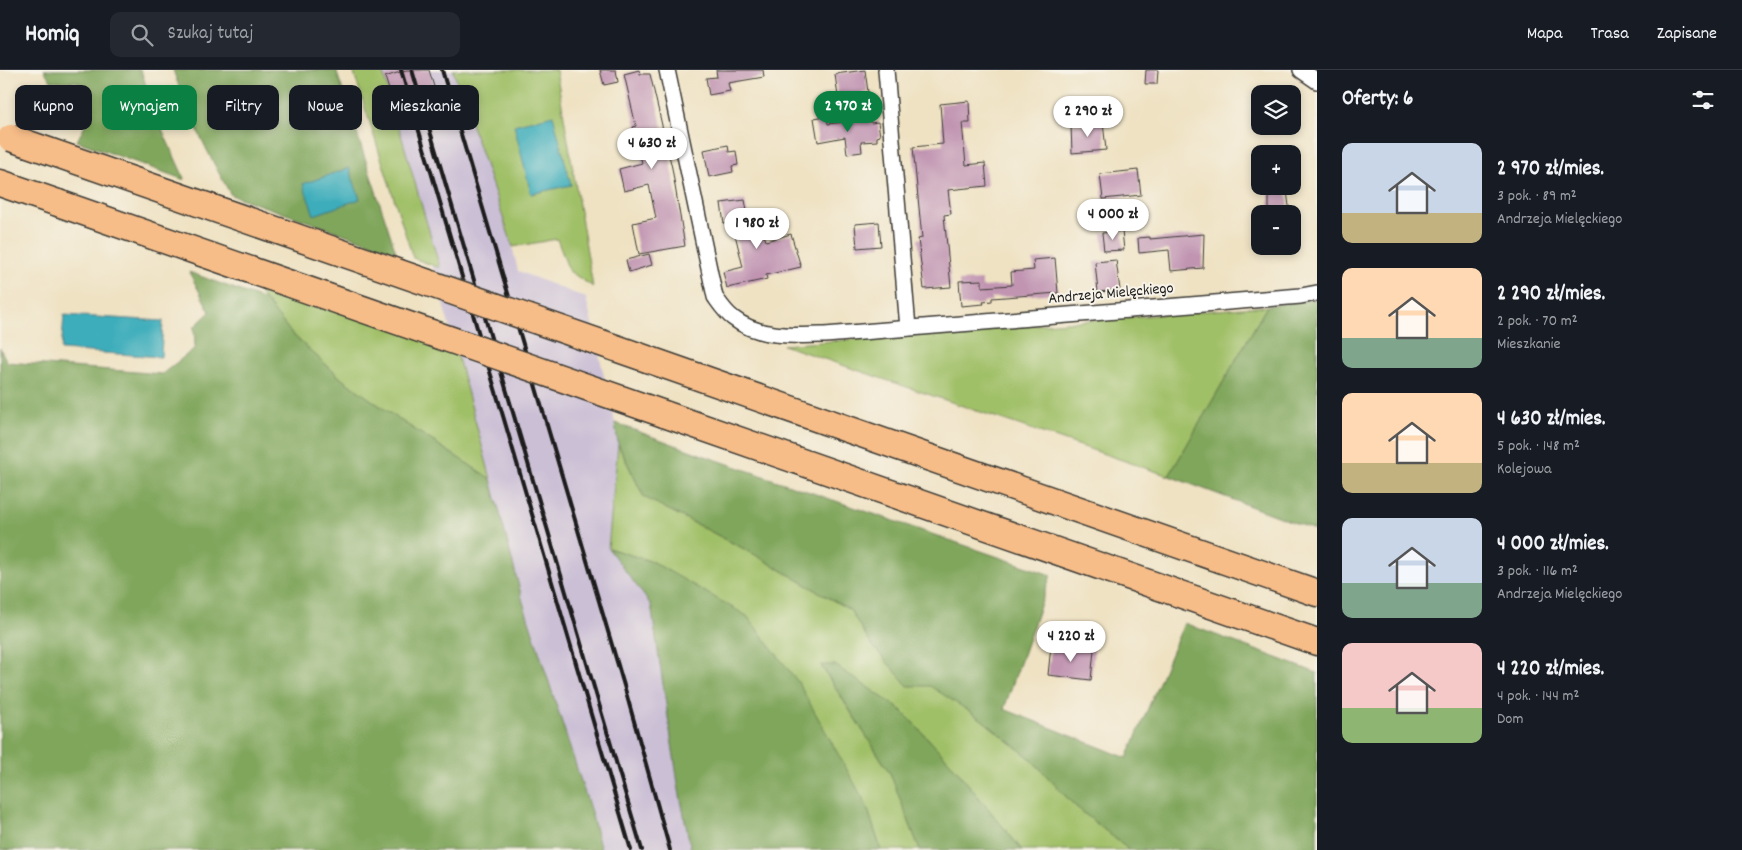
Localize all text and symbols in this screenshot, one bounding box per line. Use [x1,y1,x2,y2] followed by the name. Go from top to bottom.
[110,12,460,57] search box
[25,18,80,52] text: Homiq
[128,21,156,49] icon: search
[168,21,253,48] text: Szukaj tutaj
[1527,22,1562,47] text: Mapa
[1590,22,1629,47] text: Trasa
[1657,22,1717,47] text: Zapisane
[15,85,92,130] chip: Kupno
[102,85,197,130] chip: Wynajem
[207,85,279,130] chip: Filtry
[289,85,362,130] chip: Nowe
[372,85,479,130] chip: Mieszkanie
[1251,85,1301,255] map controls
[1251,85,1301,135] button: layers
[1342,85,1413,115] text: Oferty: 6
[1689,86,1717,114] icon: filters
[796,90,900,133] pin: 2 970 zł
[825,95,871,118] text: 2 970 zł
[1036,96,1140,138] pin: 2 290 zł
[1064,100,1112,123] text: 2 290 zł
[600,128,704,170] pin: 4 630 zł
[628,132,676,155] text: 4 630 zł
[1251,145,1301,195] button: +
[1497,155,1604,185] text: 2 970 zł/mies.
[1382,163,1442,223] icon: home
[1497,185,1577,208] text: 3 pok. · 89 m²
[1061,198,1165,241] pin: 4 000 zł
[1088,203,1138,226] text: 4 000 zł
[1251,205,1301,255] button: −
[705,208,809,250] pin: 1 980 zł
[1497,208,1622,231] text: Andrzeja Mielęckiego
[735,212,779,235] text: 1 980 zł
[1048,277,1174,311] street label: Andrzeja Mielęckiego
[1497,280,1605,310] text: 2 290 zł/mies.
[1382,288,1442,348] icon: home
[1497,310,1578,333] text: 2 pok. · 70 m²
[1497,333,1561,356] text: Mieszkanie
[1497,405,1606,435] text: 4 630 zł/mies.
[1382,413,1442,473] icon: home
[1497,435,1580,458] text: 5 pok. · 148 m²
[1497,458,1551,481] text: Kolejowa
[1497,530,1609,560] text: 4 000 zł/mies.
[1382,538,1442,598] icon: home
[1497,560,1578,583] text: 3 pok. · 116 m²
[1497,583,1622,606] text: Andrzeja Mielęckiego
[1019,620,1123,663] pin: 4 220 zł
[1048,625,1094,648] text: 4 220 zł
[1497,655,1604,685] text: 4 220 zł/mies.
[1382,663,1442,723] icon: home
[1497,685,1579,708] text: 4 pok. · 144 m²
[1497,708,1523,731] text: Dom

